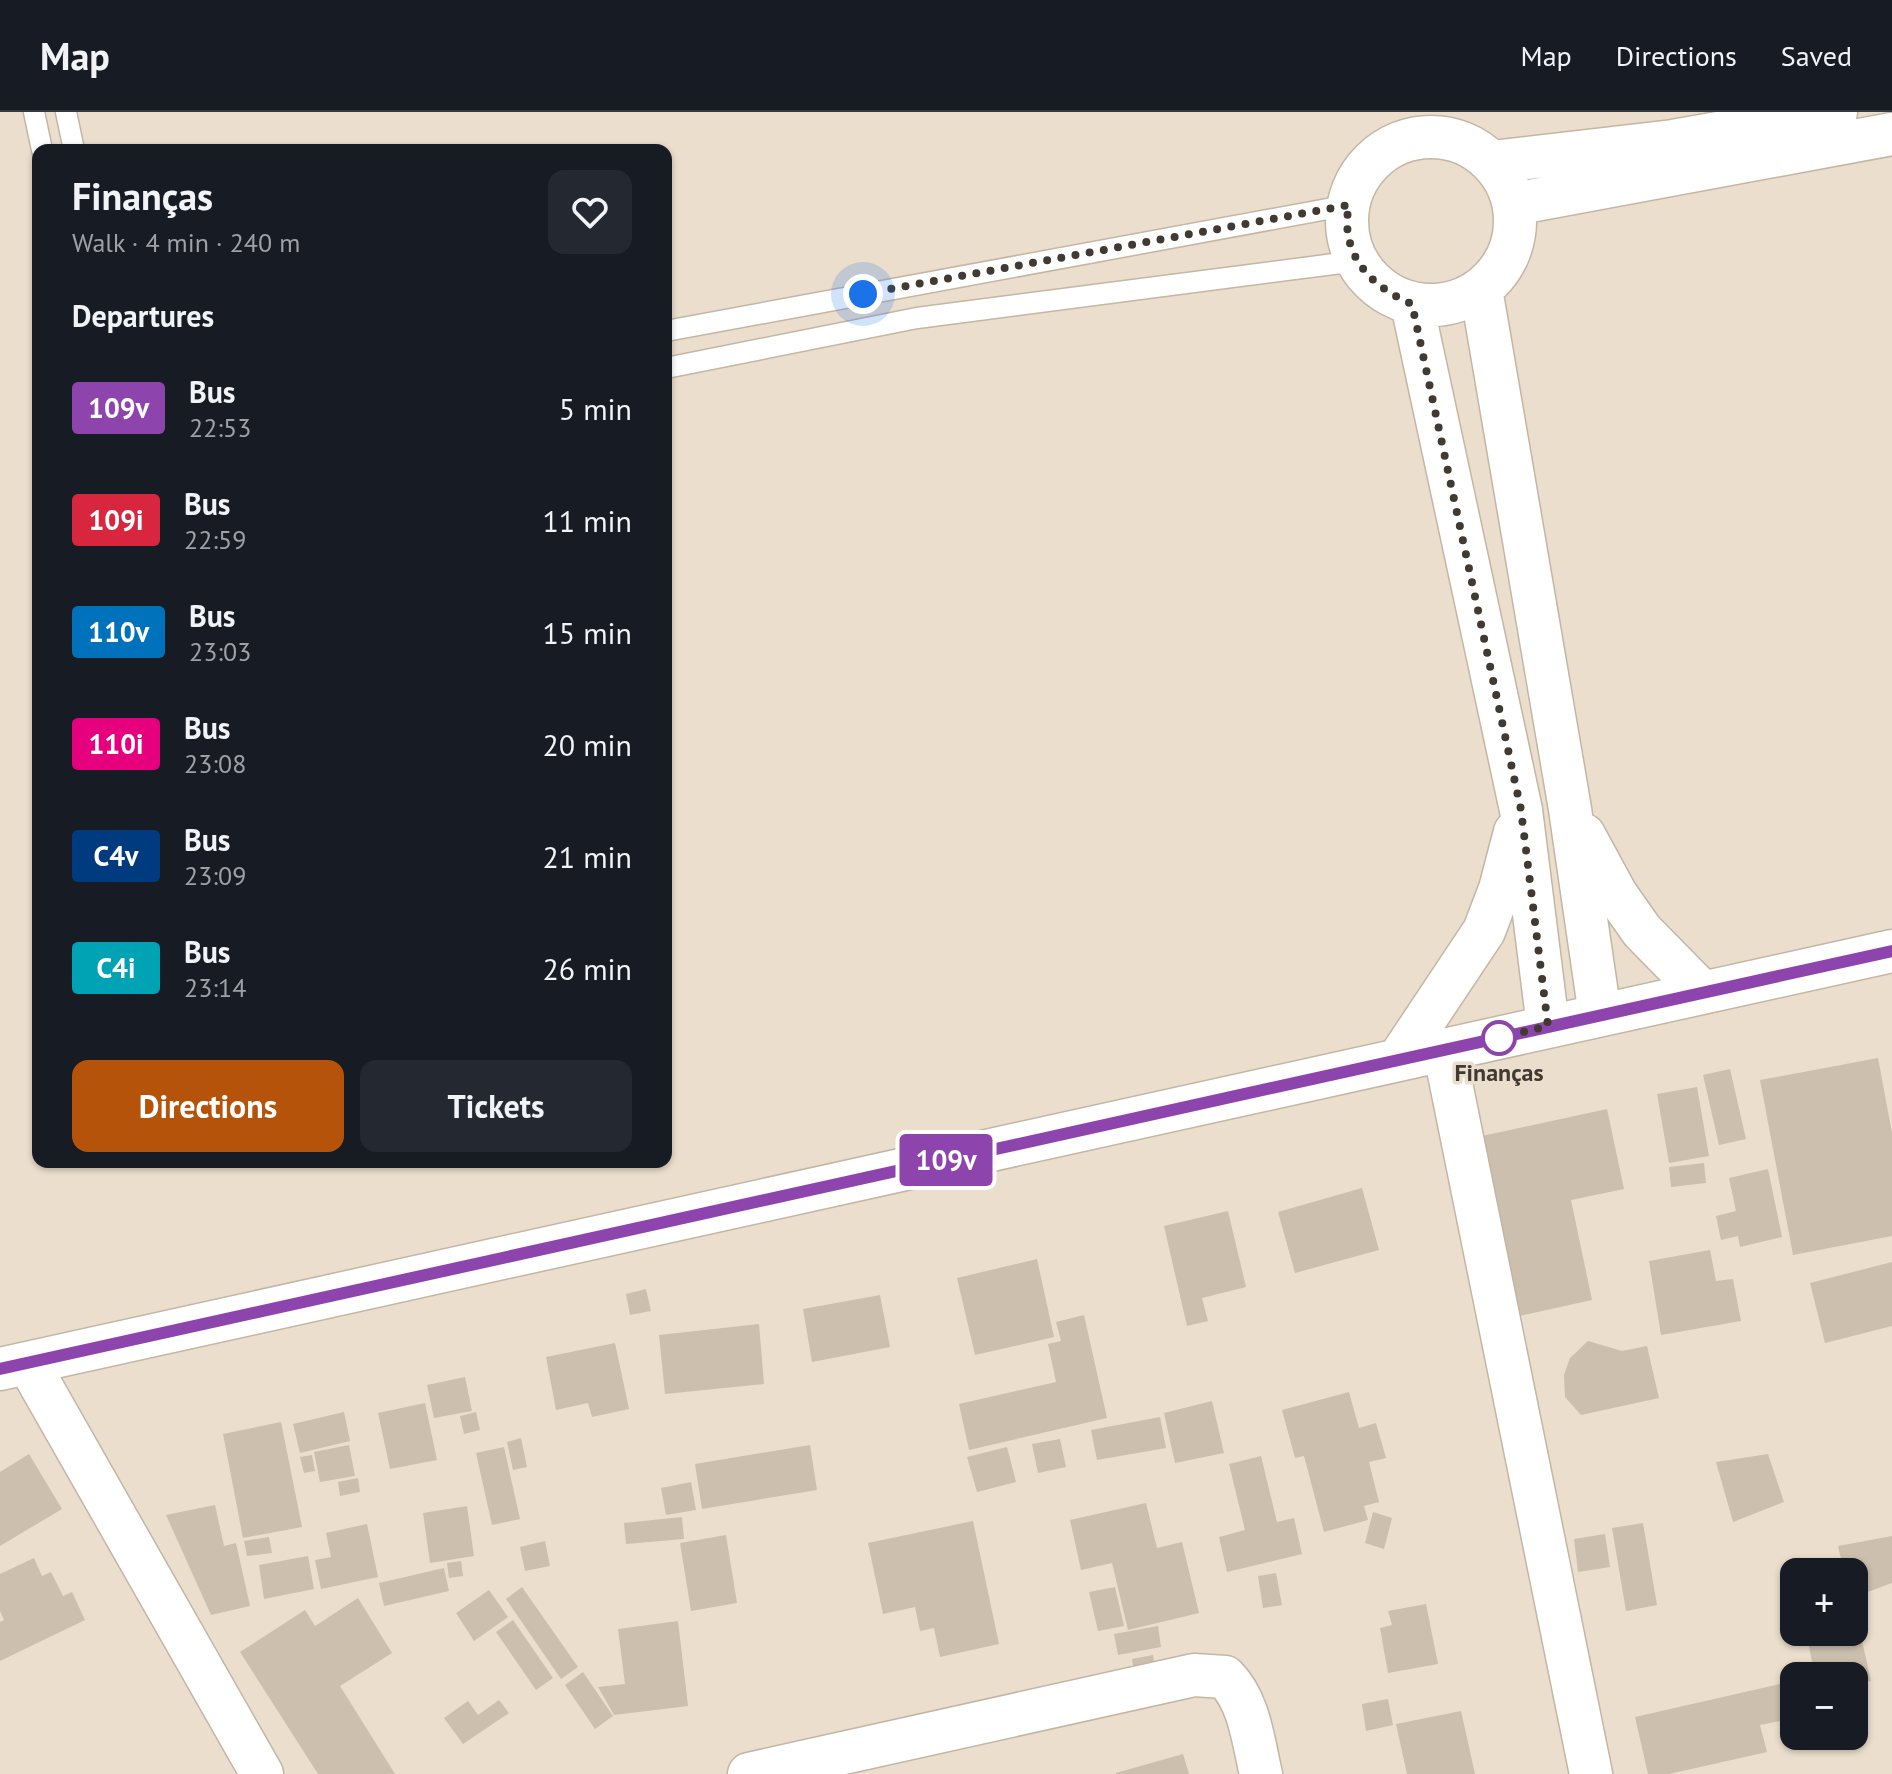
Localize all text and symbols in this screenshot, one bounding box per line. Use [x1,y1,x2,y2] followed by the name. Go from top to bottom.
[40,31,110,80] text: Map
[1521,37,1572,74] text: Map
[1616,37,1737,74] text: Directions
[1781,37,1852,74] text: Saved
[548,170,632,254] button: heart
[72,171,213,220] text: Finanças
[72,226,300,259] text: Walk · 4 min · 240 m
[843,274,883,314] your location
[72,296,214,335] text: Departures
[189,372,236,411] text: Bus
[88,389,149,426] text: 109v
[559,389,632,428] text: 5 min
[189,411,251,444] text: 22:53
[184,484,231,523] text: Bus
[88,501,144,538] text: 109i
[542,501,632,540] text: 11 min
[184,523,246,556] text: 22:59
[189,596,236,635] text: Bus
[88,613,149,650] text: 110v
[542,613,632,652] text: 15 min
[189,635,251,668] text: 23:03
[184,708,231,747] text: Bus
[88,725,144,762] text: 110i
[542,725,632,764] text: 20 min
[184,747,246,780] text: 23:08
[184,820,231,859] text: Bus
[94,837,138,874] text: C4v
[542,837,632,876] text: 21 min
[184,859,246,892] text: 23:09
[184,932,231,971] text: Bus
[96,949,136,986] text: C4i
[542,949,632,988] text: 26 min
[184,971,246,1004] text: 23:14
[1482,1021,1516,1055] marker: Finanças
[1454,1057,1544,1088] place label: Finanças
[72,1060,344,1152] button: Directions
[360,1060,632,1152] button: Tickets
[890,1134,1002,1186] line badge: 109v
[916,1141,976,1178] text: 109v
[1780,1558,1868,1750] map controls
[1780,1558,1868,1646] button: +
[1780,1662,1868,1750] button: −

